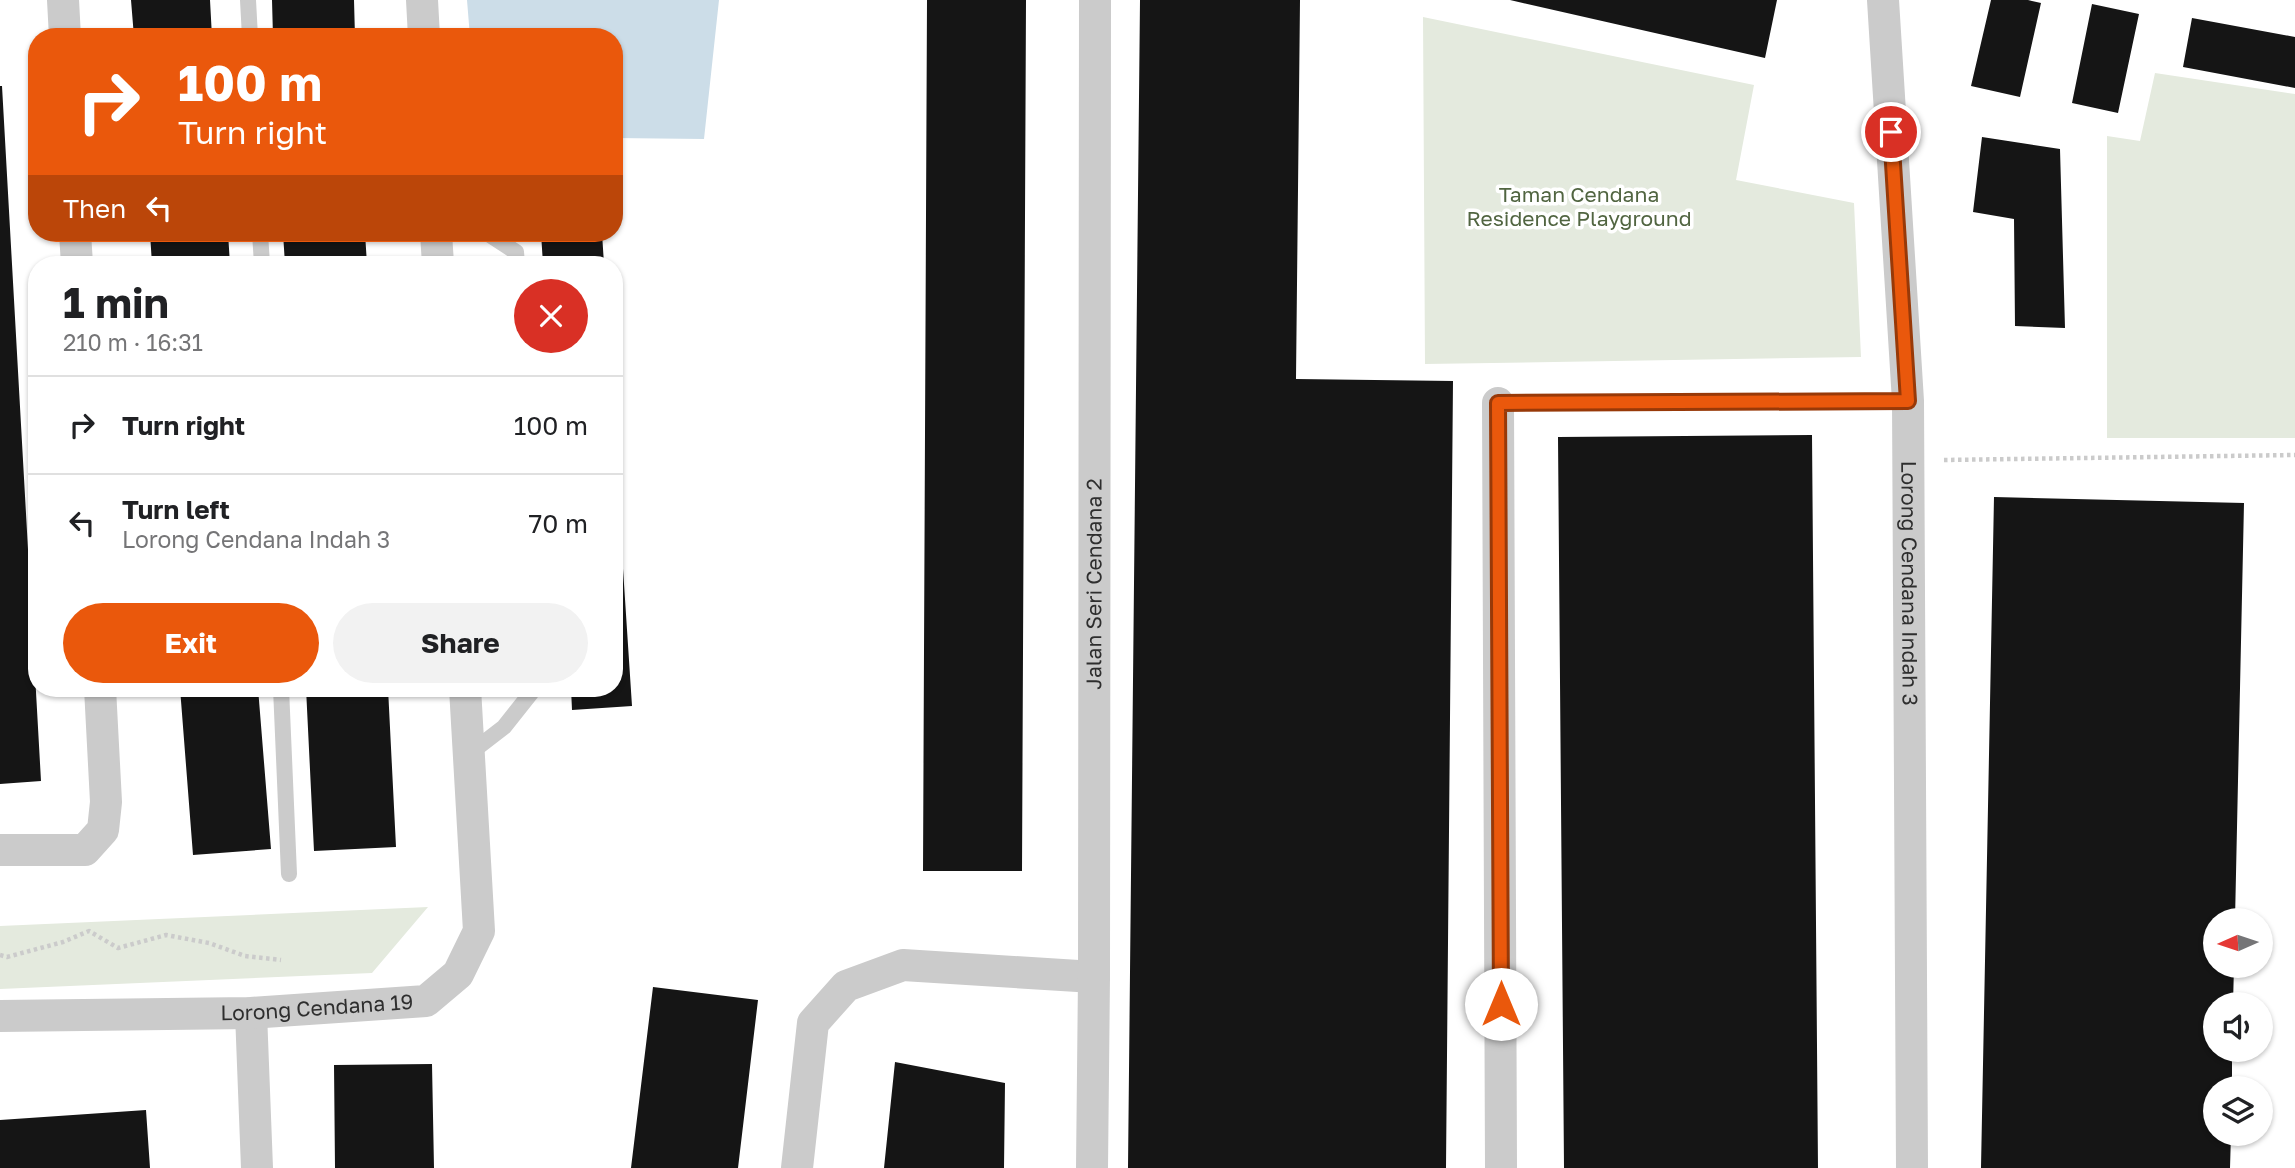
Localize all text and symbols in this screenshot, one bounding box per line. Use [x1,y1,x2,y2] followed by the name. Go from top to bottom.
[178,53,322,112] text: 100 m
[63,56,154,147] icon: right
[1861,102,1921,162] pin
[178,113,327,151] text: Turn right
[1872,113,1910,151] icon: arrive
[1466,181,1692,231] park label: Taman Cendana Residence Playground
[140,189,178,227] icon: left
[63,193,126,224] text: Then
[63,277,169,327] text: 1 min
[514,279,588,353] button: close
[63,328,203,356] text: 210 m · 16:31
[63,406,101,444] icon: right
[122,410,245,441] text: Turn right
[514,410,588,441] text: 100 m
[1896,461,1924,706] street label: Lorong Cendana Indah 3
[1080,478,1107,690] street label: Jalan Seri Cendana 2
[122,494,230,525] text: Turn left
[63,504,101,542] icon: left
[529,508,588,539] text: 70 m
[122,525,390,553] text: Lorong Cendana Indah 3
[63,603,319,683] button: Exit
[333,603,588,683] button: Share
[2203,908,2273,978] north arrow
[2203,908,2273,1146] map controls
[1464,967,1538,1041] position arrow
[220,988,414,1025] street label: Lorong Cendana 19
[2203,992,2273,1062] button: sound
[2203,1076,2273,1146] button: layers

